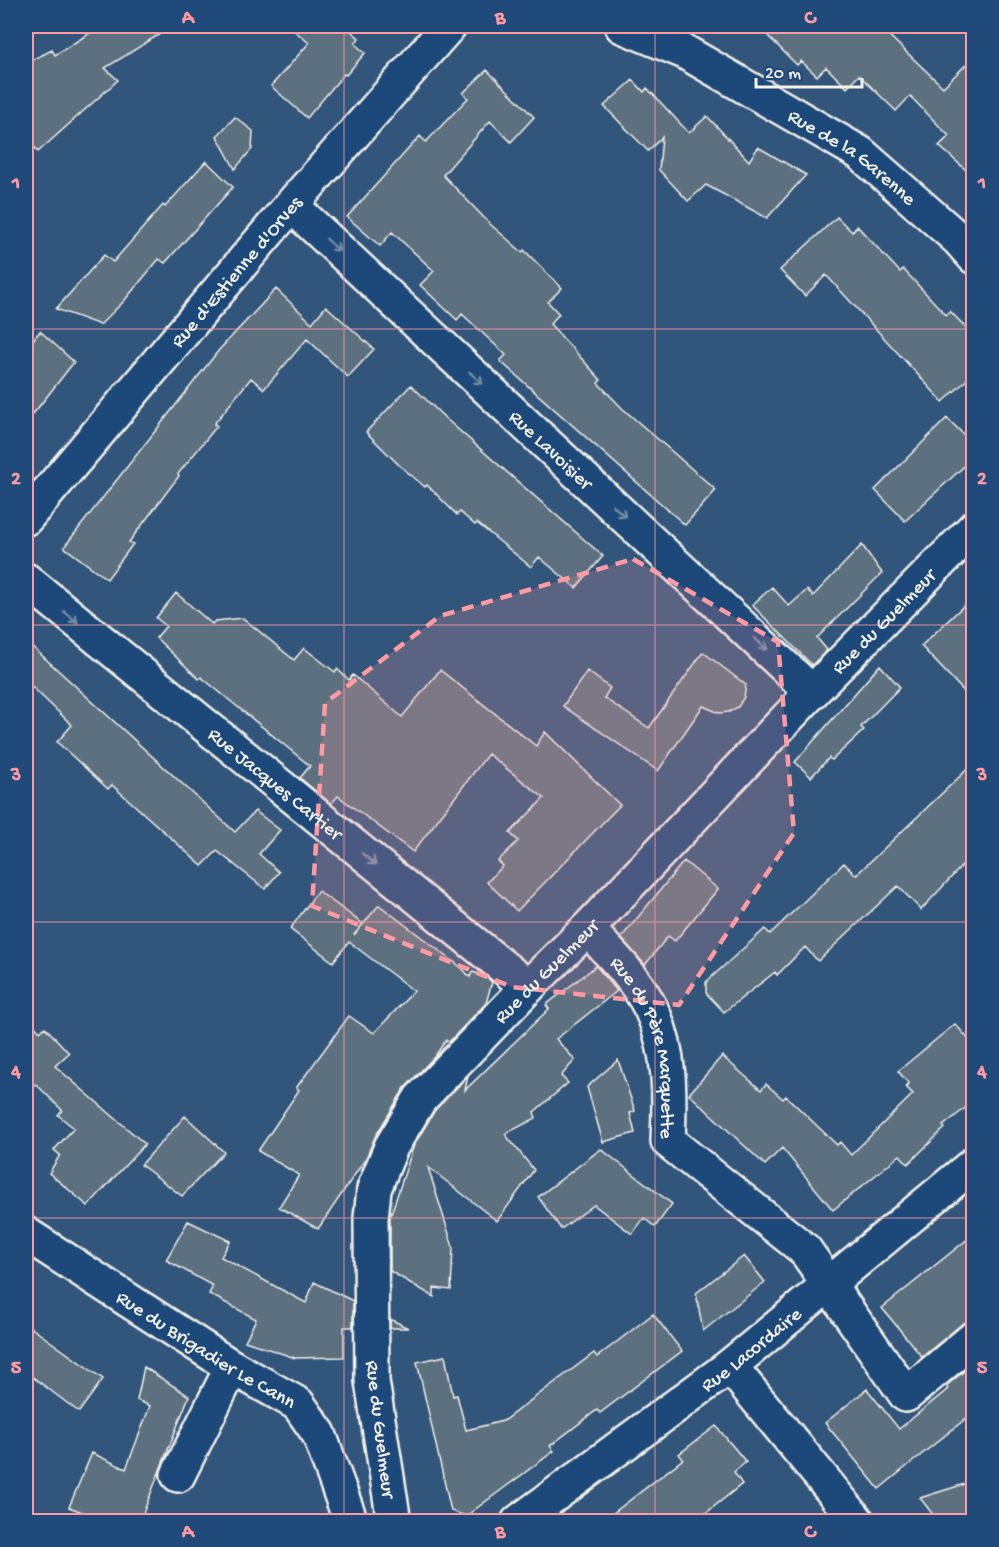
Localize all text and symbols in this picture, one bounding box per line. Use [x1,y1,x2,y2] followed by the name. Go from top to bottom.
[181,8,196,31] text: A
[494,8,506,31] text: B
[804,8,818,31] text: C
[756,51,862,89] scale bar
[765,64,801,85] text: 20 m
[783,106,920,212] street label: Rue de la Garenne
[11,173,20,196] text: 1
[977,173,986,196] text: 1
[168,192,309,353] street label: Rue d'Estienne d'Orves
[326,238,341,253] one-way arrow
[468,371,483,385] one-way arrow
[503,407,597,497] street label: Rue Lavoisier
[11,469,21,492] text: 2
[977,469,987,492] text: 2
[611,504,626,518] one-way arrow
[828,564,943,680] street label: Rue du Guelmeur
[63,610,79,623] one-way arrow
[754,637,769,651] one-way arrow
[202,724,347,848] street label: Rue Jacques Cartier
[10,765,21,788] text: 3
[976,765,987,788] text: 3
[361,852,376,866] one-way arrow
[491,914,607,1030] street label: Rue du Guelmeur
[604,953,677,1140] street label: Rue du Père Marquette
[10,1062,21,1085] text: 4
[976,1062,987,1085] text: 4
[111,1287,299,1416] street label: Rue du Brigadier Le Cann
[698,1303,808,1398] street label: Rue Lacordaire
[11,1358,22,1381] text: 5
[977,1358,988,1381] text: 5
[359,1359,399,1501] street label: Rue du Guelmeur
[181,1522,196,1545] text: A
[494,1522,506,1545] text: B
[804,1522,818,1545] text: C

